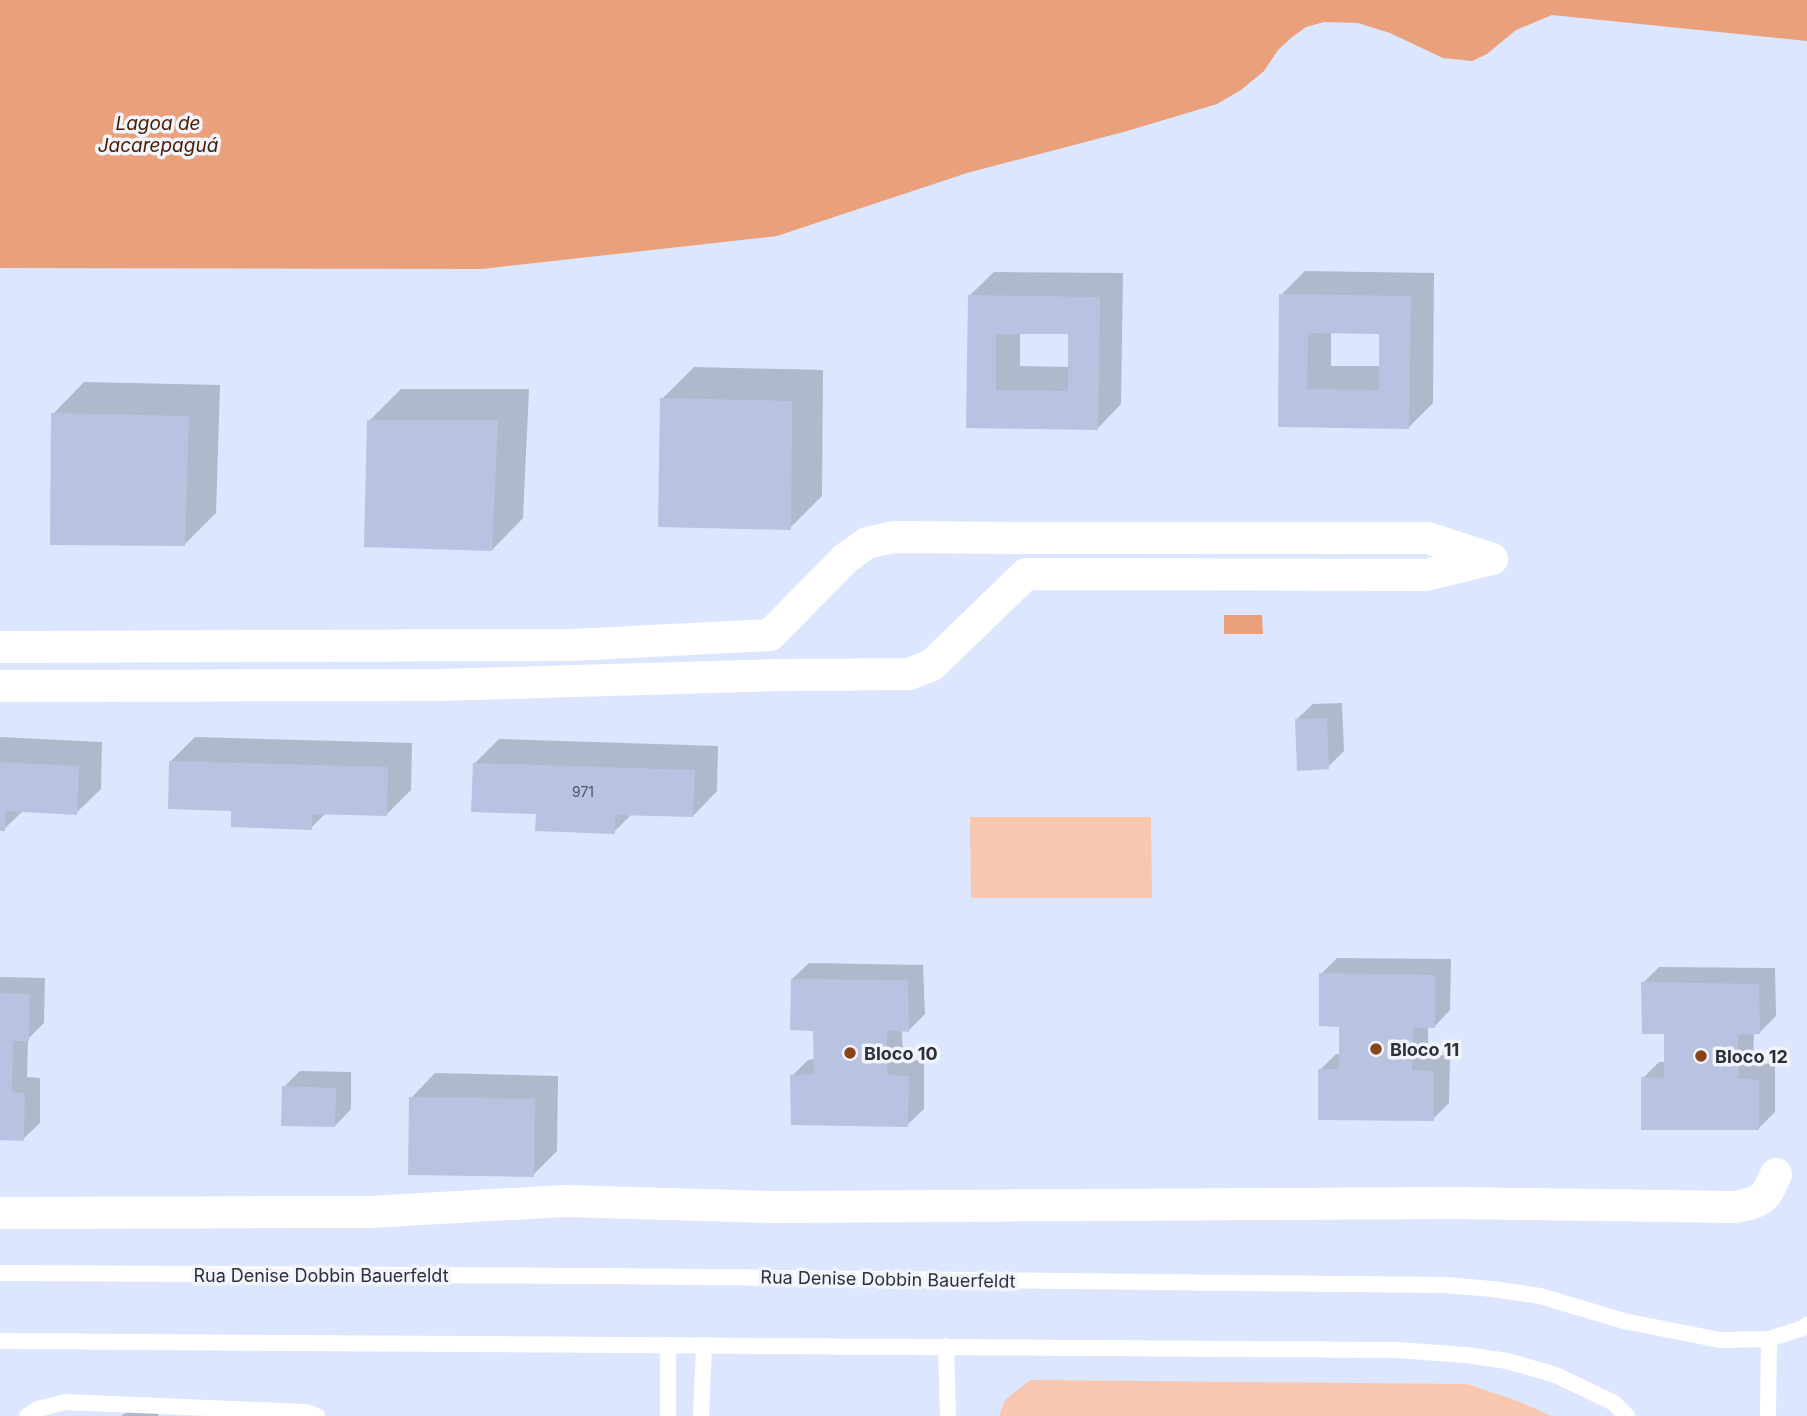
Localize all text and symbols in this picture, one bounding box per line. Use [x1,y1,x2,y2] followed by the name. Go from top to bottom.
[98,112,219,157] water label: Lagoa de Jacarepaguá
[572,783,594,800] house number: 971
[1390,1039,1459,1060] place label: Bloco 11
[1368,1041,1384,1057] marker: Bloco 11
[864,1043,938,1064] place label: Bloco 10
[842,1045,858,1061] marker: Bloco 10
[1715,1046,1788,1067] place label: Bloco 12
[1693,1048,1709,1064] marker: Bloco 12
[193,1265,449,1286] street label: Rua Denise Dobbin Bauerfeldt
[760,1266,1016,1292] street label: Rua Denise Dobbin Bauerfeldt

